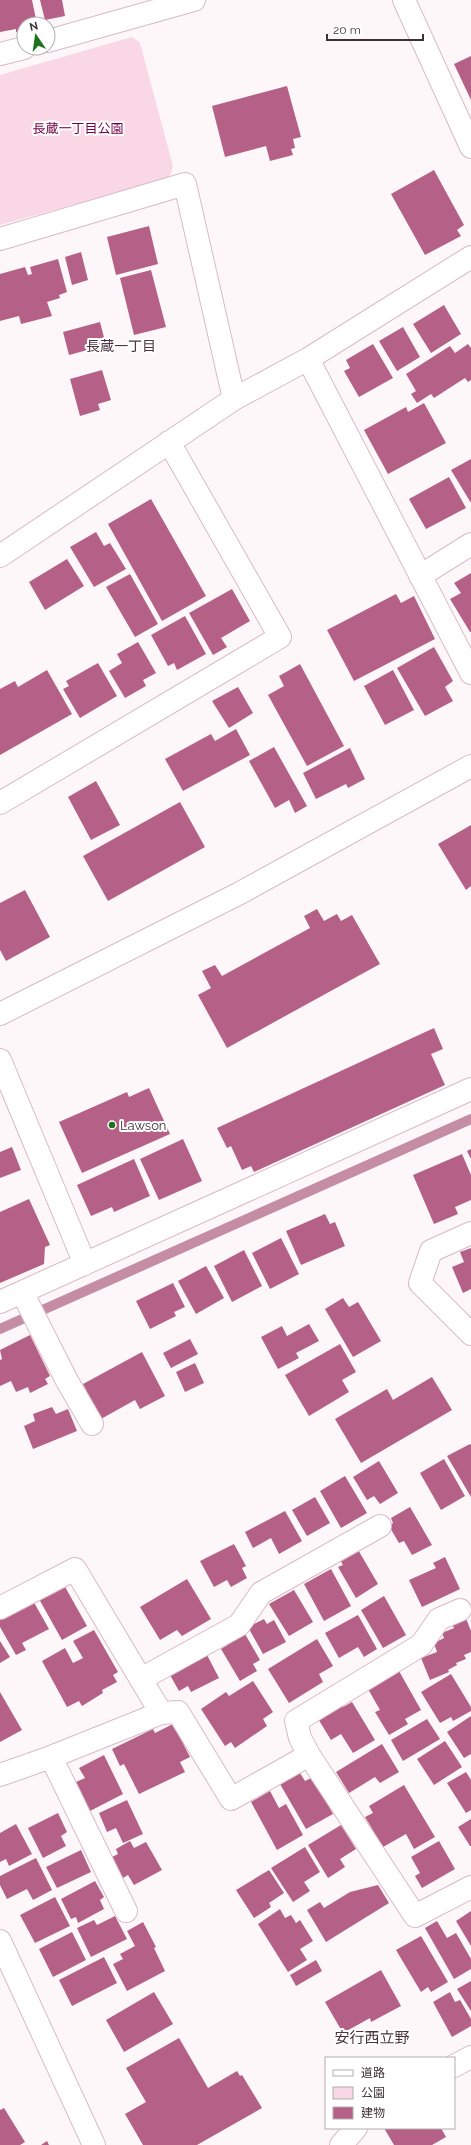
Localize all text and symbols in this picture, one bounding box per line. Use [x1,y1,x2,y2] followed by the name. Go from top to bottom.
[16,16,56,56] north arrow
[327,16,423,42] scale bar
[28,19,39,34] text: N
[333,23,361,37] text: 20 m
[32,121,124,136] park label: 長蔵一丁目公園
[86,338,156,354] district label: 長蔵一丁目
[120,1118,166,1133] place label: Lawson
[107,1120,117,1130] marker: Lawson
[334,2029,410,2047] district label: 安行西立野
[325,2057,455,2129] legend
[361,2066,385,2080] text: 道路
[361,2086,385,2100] text: 公園
[361,2106,385,2120] text: 建物

